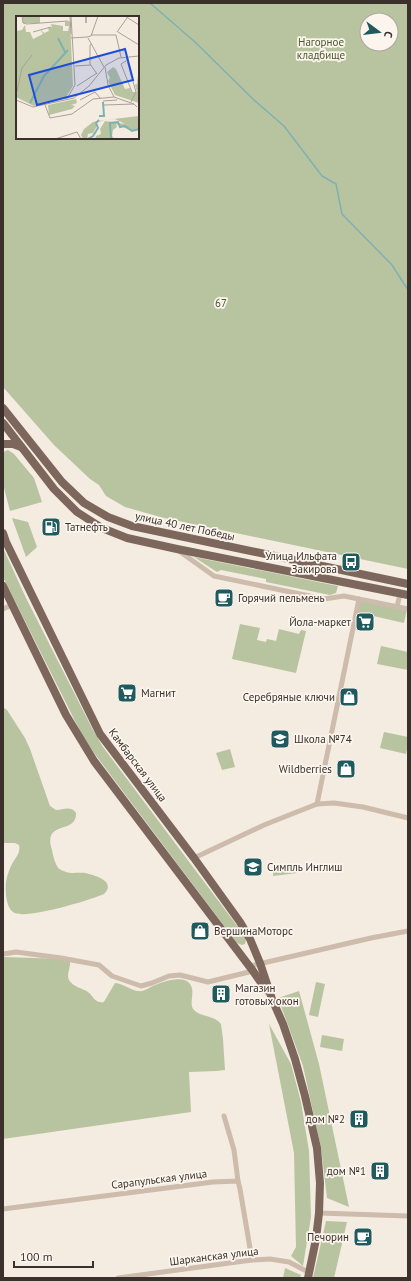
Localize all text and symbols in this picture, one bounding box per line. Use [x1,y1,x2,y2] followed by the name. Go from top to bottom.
[359,12,399,52] north arrow
[16,16,139,139] inset map
[381,30,396,39] text: С
[297,35,346,62] park label: Нагорное кладбище
[215,296,227,310] park label: 67
[134,509,236,543] street label: улица 40 лет Победы
[40,516,62,538] fuel station icon: Татнефть
[65,520,108,534] place label: Татнефть
[265,549,337,576] place label: Улица Ильфата Закирова
[340,551,362,573] bus stop icon: Улица Ильфата Закирова
[213,587,235,609] cafe icon: Горячий пельмень
[238,591,325,605] place label: Горячий пельмень
[354,611,376,633] supermarket icon: Йола-маркет
[289,615,352,629] place label: Йола-маркет
[116,682,138,704] supermarket icon: Магнит
[141,686,176,700] place label: Магнит
[338,686,360,708] shop icon: Серебряные ключи
[243,690,335,704] place label: Серебряные ключи
[106,725,170,805] street label: Камбарская улица
[269,728,291,750] school or university icon: Школа №74
[294,732,352,746] place label: Школа №74
[335,758,357,780] shop icon: Wildberries
[279,762,332,776] place label: Wildberries
[242,856,264,878] school or university icon: Симпль Инглиш
[267,860,342,874] place label: Симпль Инглиш
[189,920,211,942] shop icon: ВершинаМоторс
[214,924,293,938] place label: ВершинаМоторс
[235,981,299,1008] place label: Магазин готовых окон
[210,983,232,1005] building icon: Магазин готовых окон
[348,1108,370,1130] building icon: дом №2
[306,1112,345,1126] place label: дом №2
[369,1160,391,1182] building icon: дом №1
[327,1164,366,1178] place label: дом №1
[110,1166,208,1192] street label: Сарапульская улица
[352,1226,374,1248] cafe icon: Печорин
[307,1230,349,1244] place label: Печорин
[14,1243,93,1269] scale bar
[169,1244,259,1268] street label: Шарканская улица
[20,1249,53,1264] text: 100 m

